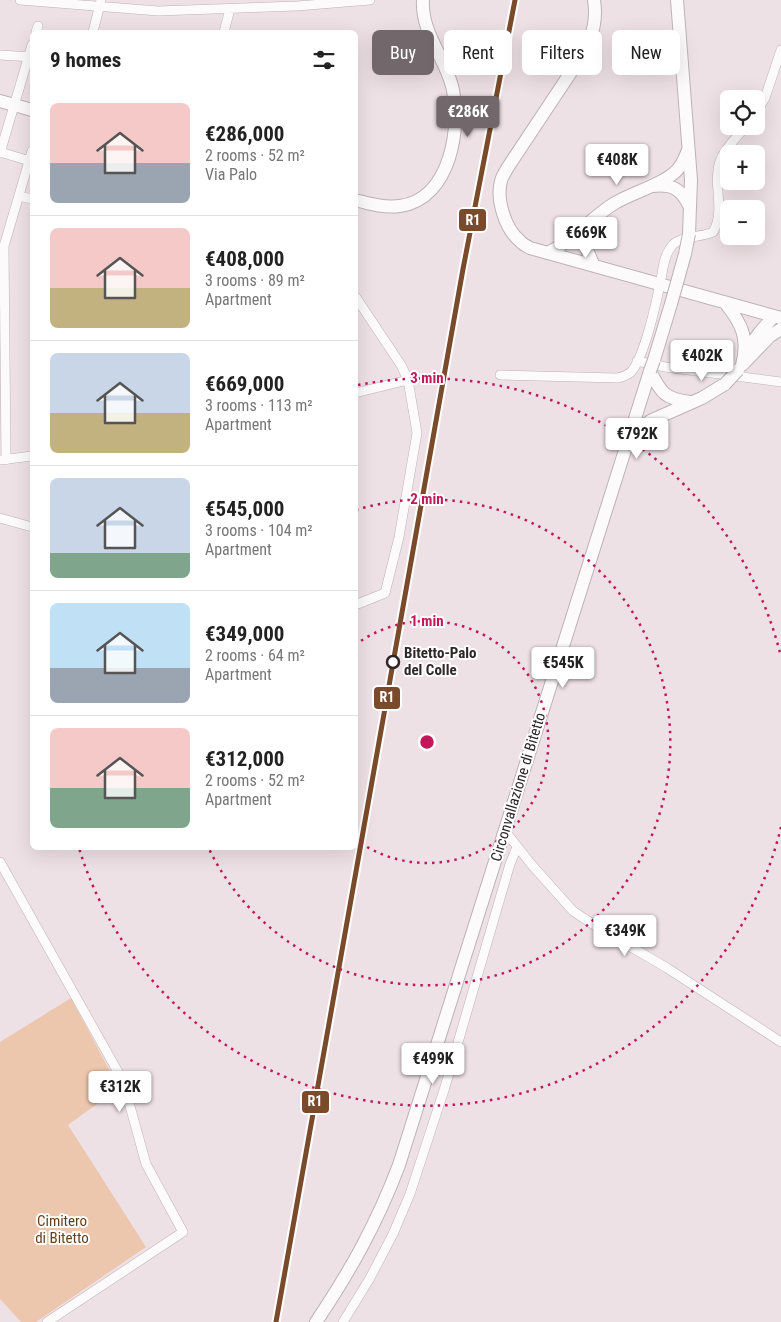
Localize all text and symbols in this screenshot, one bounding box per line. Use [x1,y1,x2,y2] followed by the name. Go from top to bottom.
[372,30,434,75] chip: Buy
[444,30,512,75] chip: Rent
[522,30,602,75] chip: Filters
[612,30,680,75] chip: New
[310,46,338,74] icon: filters
[50,48,121,72] text: 9 homes
[720,90,765,245] map controls
[720,90,765,135] button: locate
[433,96,503,138] pin: €286K
[447,102,489,121] text: €286K
[205,122,284,146] text: €286,000
[90,123,150,183] icon: home
[582,144,652,186] pin: €408K
[720,145,765,190] button: +
[205,146,305,165] text: 2 rooms · 52 m²
[596,150,638,169] text: €408K
[205,165,257,184] text: Via Palo
[720,200,765,245] button: −
[458,208,487,232] line badge: R1
[466,212,480,228] text: R1
[551,216,621,259] pin: €669K
[565,223,607,242] text: €669K
[205,247,284,271] text: €408,000
[90,248,150,308] icon: home
[205,271,305,290] text: 3 rooms · 89 m²
[205,290,272,309] text: Apartment
[667,340,737,382] pin: €402K
[681,346,723,365] text: €402K
[410,369,444,387] text: 3 min
[205,372,284,396] text: €669,000
[90,373,150,433] icon: home
[205,396,313,415] text: 3 rooms · 113 m²
[205,415,272,434] text: Apartment
[602,418,672,460] pin: €792K
[616,424,658,443] text: €792K
[410,490,444,508] text: 2 min
[205,497,284,521] text: €545,000
[90,498,150,558] icon: home
[205,521,313,540] text: 3 rooms · 104 m²
[205,540,272,559] text: Apartment
[410,612,444,630] text: 1 min
[205,622,284,646] text: €349,000
[90,623,150,683] icon: home
[404,644,477,679] place label: Bitetto-Palo del Colle
[205,646,305,665] text: 2 rooms · 64 m²
[528,646,598,689] pin: €545K
[542,653,584,672] text: €545K
[386,655,400,669] marker: Bitetto-Palo del Colle
[205,665,272,684] text: Apartment
[373,686,401,710] line badge: R1
[380,689,394,705] text: R1
[487,710,549,864] street label: Circonvallazione di Bitetto
[418,733,436,751] centre of rings
[205,747,284,771] text: €312,000
[90,748,150,808] icon: home
[205,771,305,790] text: 2 rooms · 52 m²
[205,790,272,809] text: Apartment
[590,914,660,957] pin: €349K
[604,921,646,940] text: €349K
[398,1042,468,1085] pin: €499K
[412,1049,454,1068] text: €499K
[85,1070,155,1113] pin: €312K
[99,1077,141,1096] text: €312K
[301,1090,330,1114] line badge: R1
[308,1093,322,1109] text: R1
[35,1212,89,1247] park label: Cimitero di Bitetto

